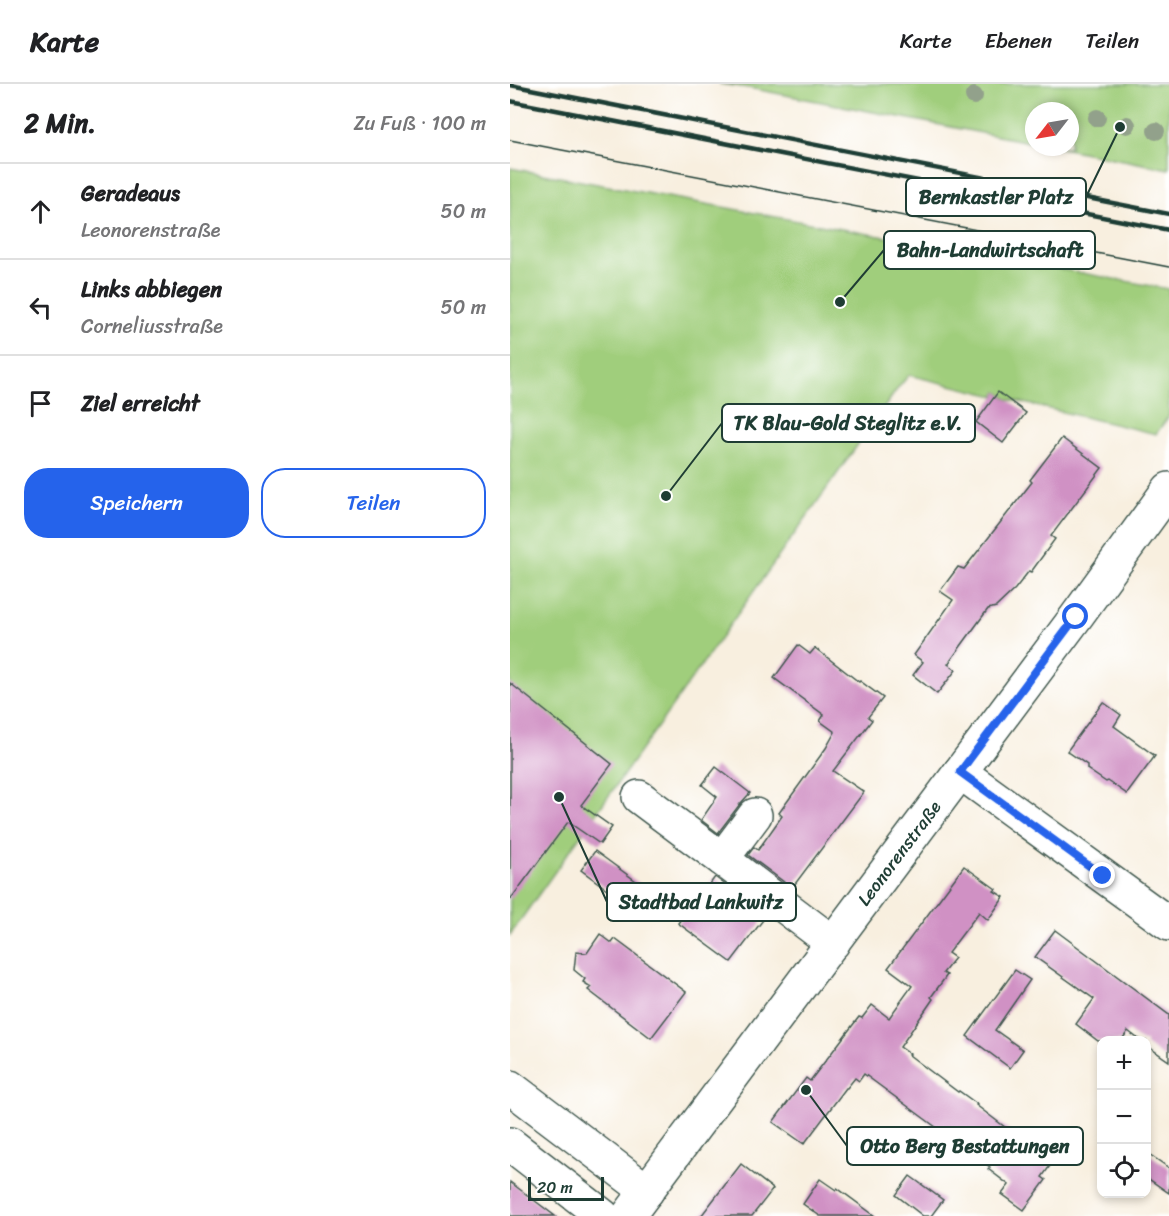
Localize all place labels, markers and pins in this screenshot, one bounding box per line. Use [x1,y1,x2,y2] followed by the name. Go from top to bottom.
[906,178,1086,216] callout: Bernkastler Platz
[884,231,1095,269] callout: Bahn-Landwirtschaft
[722,404,975,442] callout: TK Blau-Gold Steglitz e.V.
[607,883,796,921] callout: Stadtbad Lankwitz
[847,1127,1083,1165] callout: Otto Berg Bestattungen

